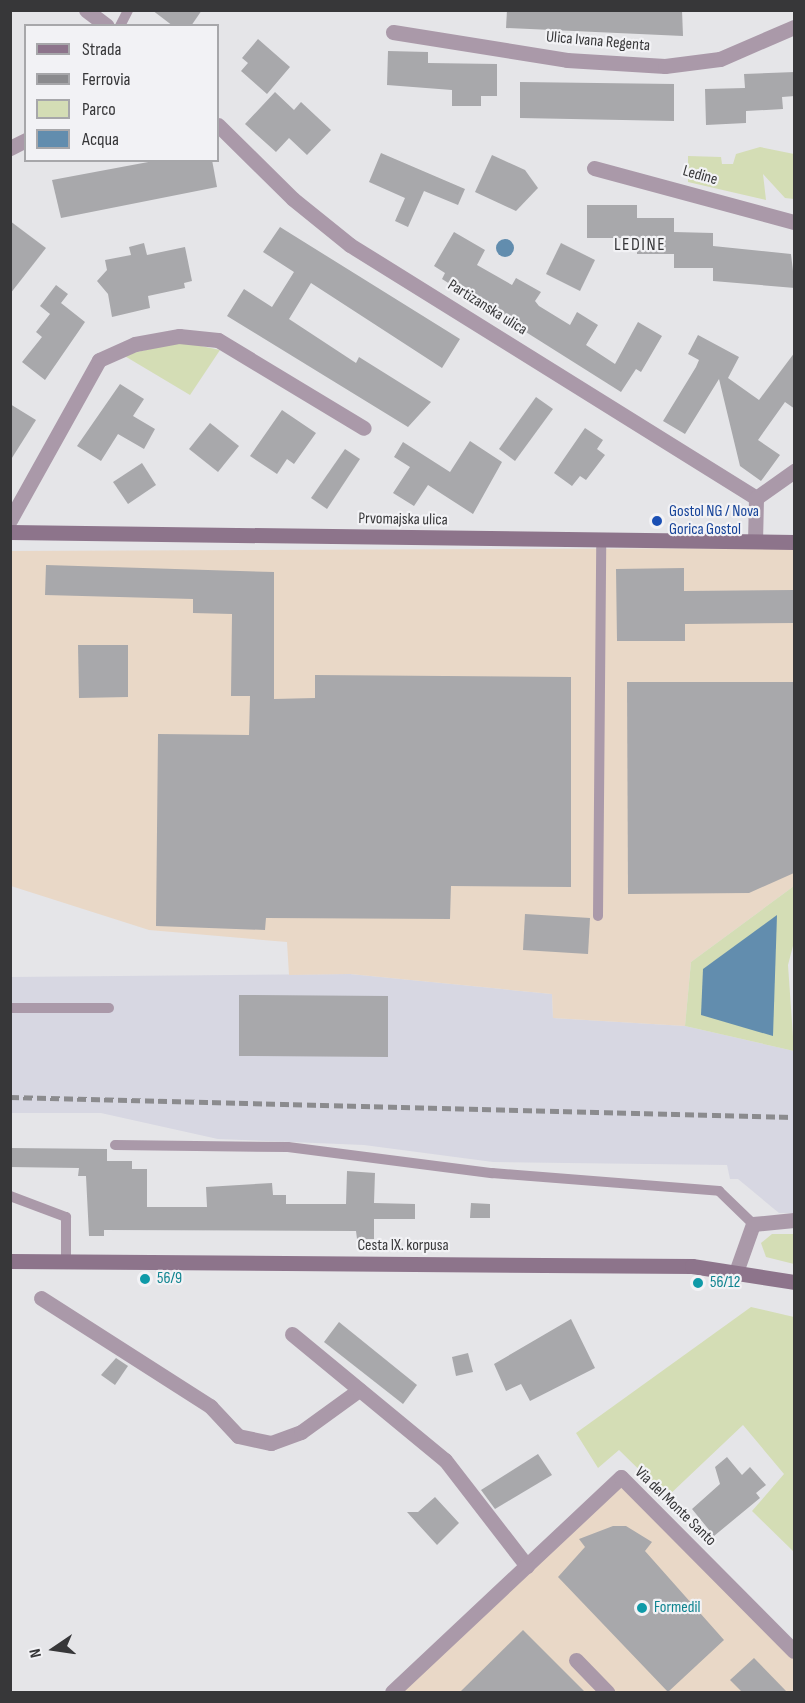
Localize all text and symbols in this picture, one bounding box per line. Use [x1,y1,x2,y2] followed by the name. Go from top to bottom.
[24,24,219,162] legend
[545,28,651,56] street label: Ulica Ivana Regenta
[82,39,121,60] text: Strada
[82,69,130,90] text: Ferrovia
[82,99,116,120] text: Parco
[82,129,119,150] text: Acqua
[680,162,720,190] street label: Ledine
[614,234,666,256] district label: LEDINE
[444,276,530,340] street label: Partizanska ulica
[669,502,759,540] place label: Gostol NG / Nova Gorica Gostol
[358,510,448,530] street label: Prvomajska ulica
[650,514,664,528] marker: Gostol NG / Nova Gorica Gostol
[357,1236,449,1256] street label: Cesta IX. korpusa
[157,1269,182,1289] place label: 56/9
[138,1272,152,1286] marker: 56/9
[710,1273,740,1293] place label: 56/12
[691,1276,705,1290] marker: 56/12
[630,1463,720,1551] street label: Via del Monte Santo
[654,1598,700,1618] place label: Formedil
[635,1601,649,1615] marker: Formedil
[24,1619,84,1679] north arrow
[26,1647,46,1659] text: N

